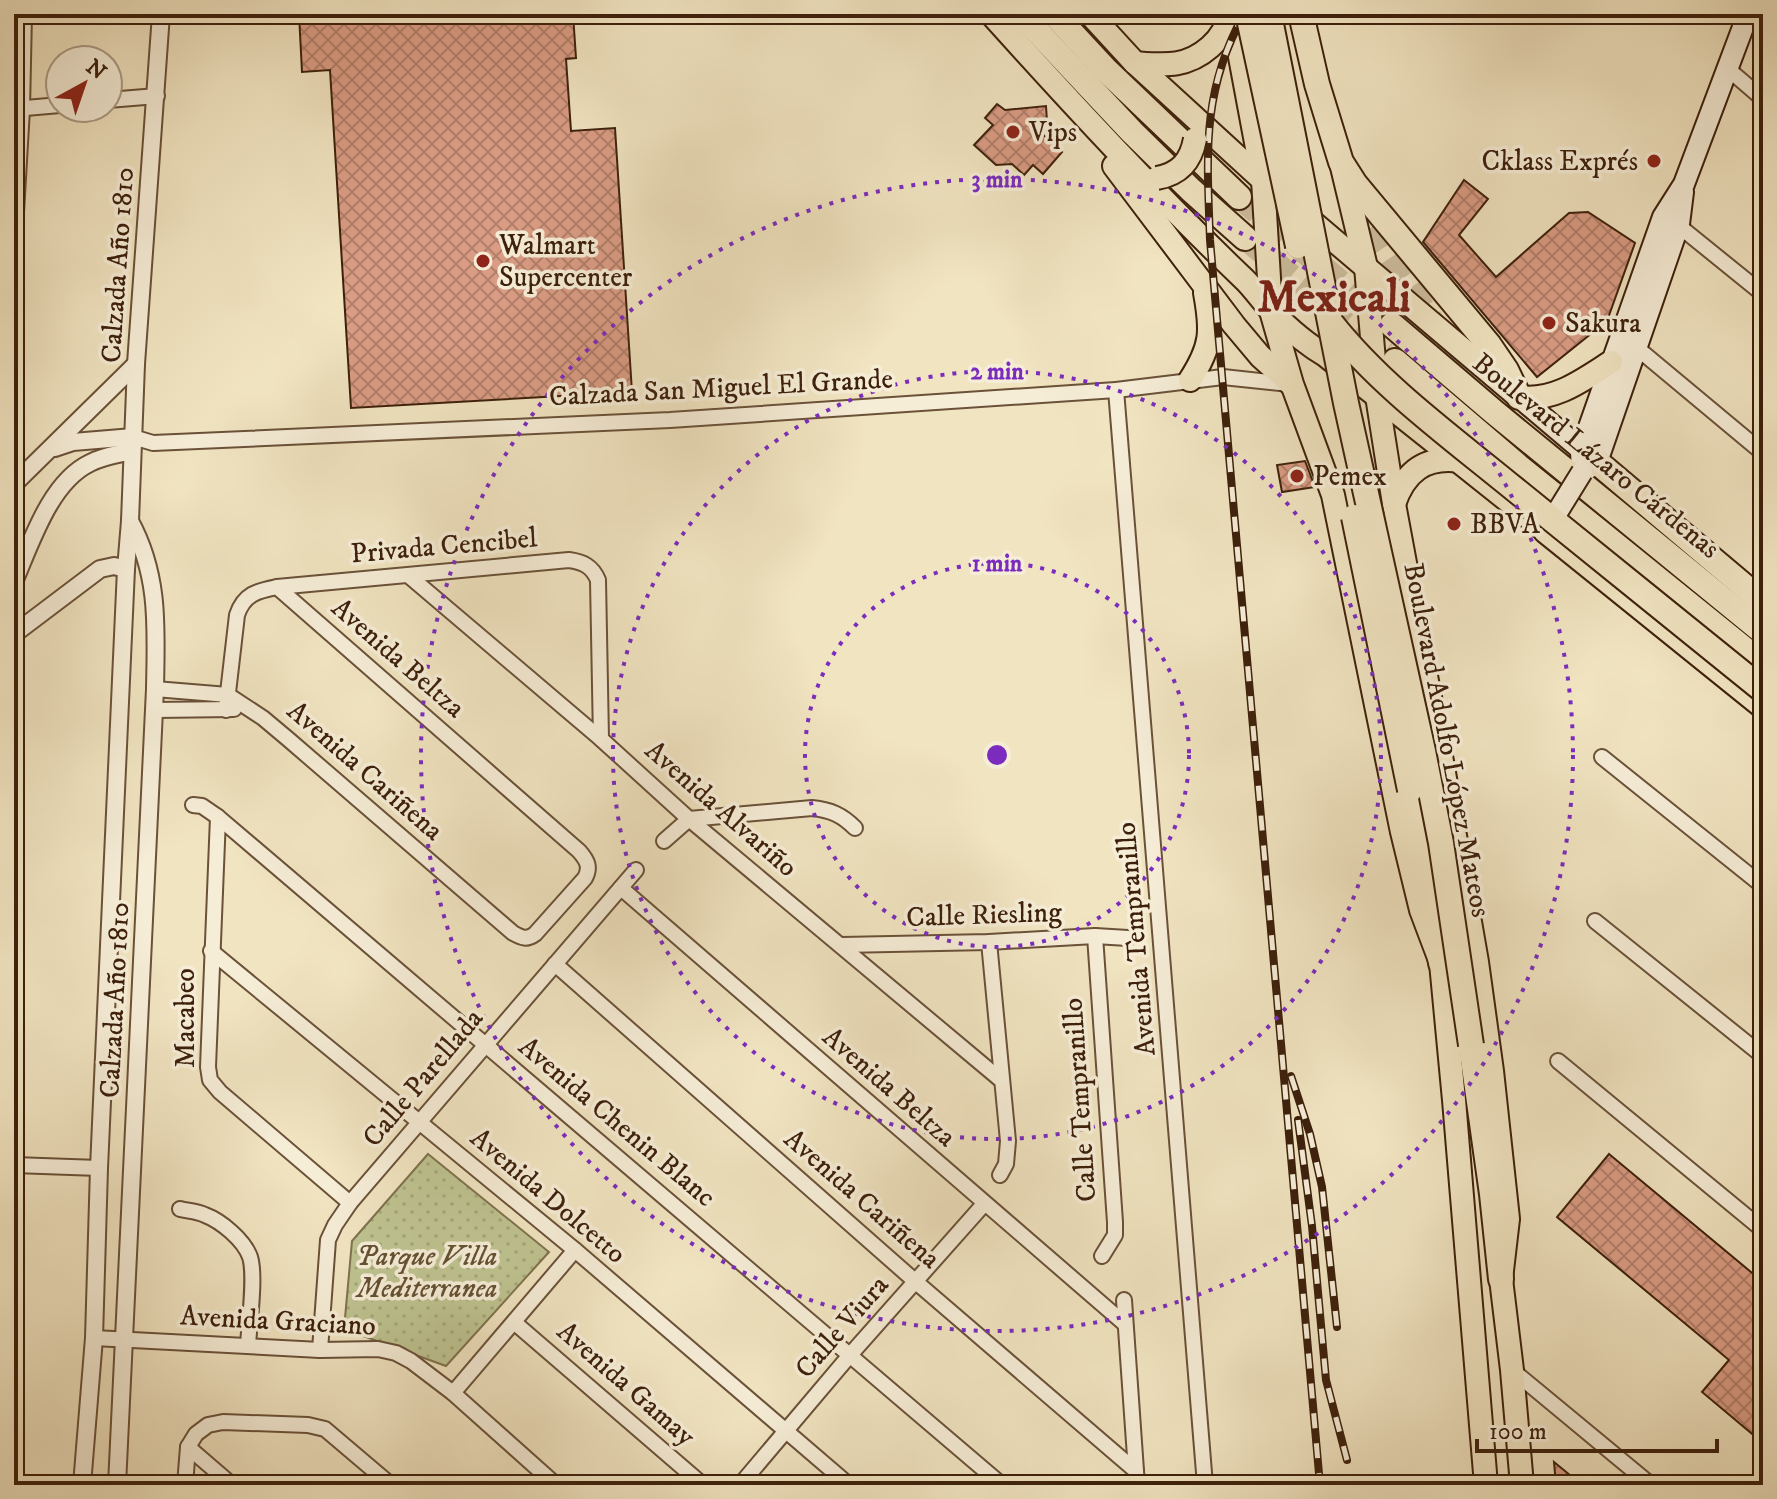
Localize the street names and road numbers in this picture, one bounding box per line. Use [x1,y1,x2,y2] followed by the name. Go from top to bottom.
[94,166,142,364] street label: Calzada Año 1810
[1465,346,1727,566] street label: Boulevard Lázaro Cárdenas
[548,362,894,414] street label: Calzada San Miguel El Grande
[349,520,539,572] street label: Privada Cencibel
[1395,560,1499,920] street label: Boulevard Adolfo López Mateos
[324,591,472,726] street label: Avenida Beltza
[280,694,450,848] street label: Avenida Cariñena
[637,733,805,885] street label: Avenida Alvariño
[1108,821,1164,1057] street label: Avenida Tempranillo
[906,895,1063,935] street label: Calle Riesling
[92,901,138,1099] street label: Calzada Año 1810
[168,968,203,1068] street label: Macabeo
[1055,997,1105,1203] street label: Calle Tempranillo
[355,1002,491,1154] street label: Calle Parellada
[815,1020,963,1155] street label: Avenida Beltza
[511,1029,723,1215] street label: Avenida Chenin Blanc
[463,1121,633,1271] street label: Avenida Dolcetto
[777,1122,947,1276] street label: Avenida Cariñena
[788,1268,896,1386] street label: Calle Viura
[179,1298,377,1344] street label: Avenida Graciano
[549,1314,703,1454] street label: Avenida Gamay

